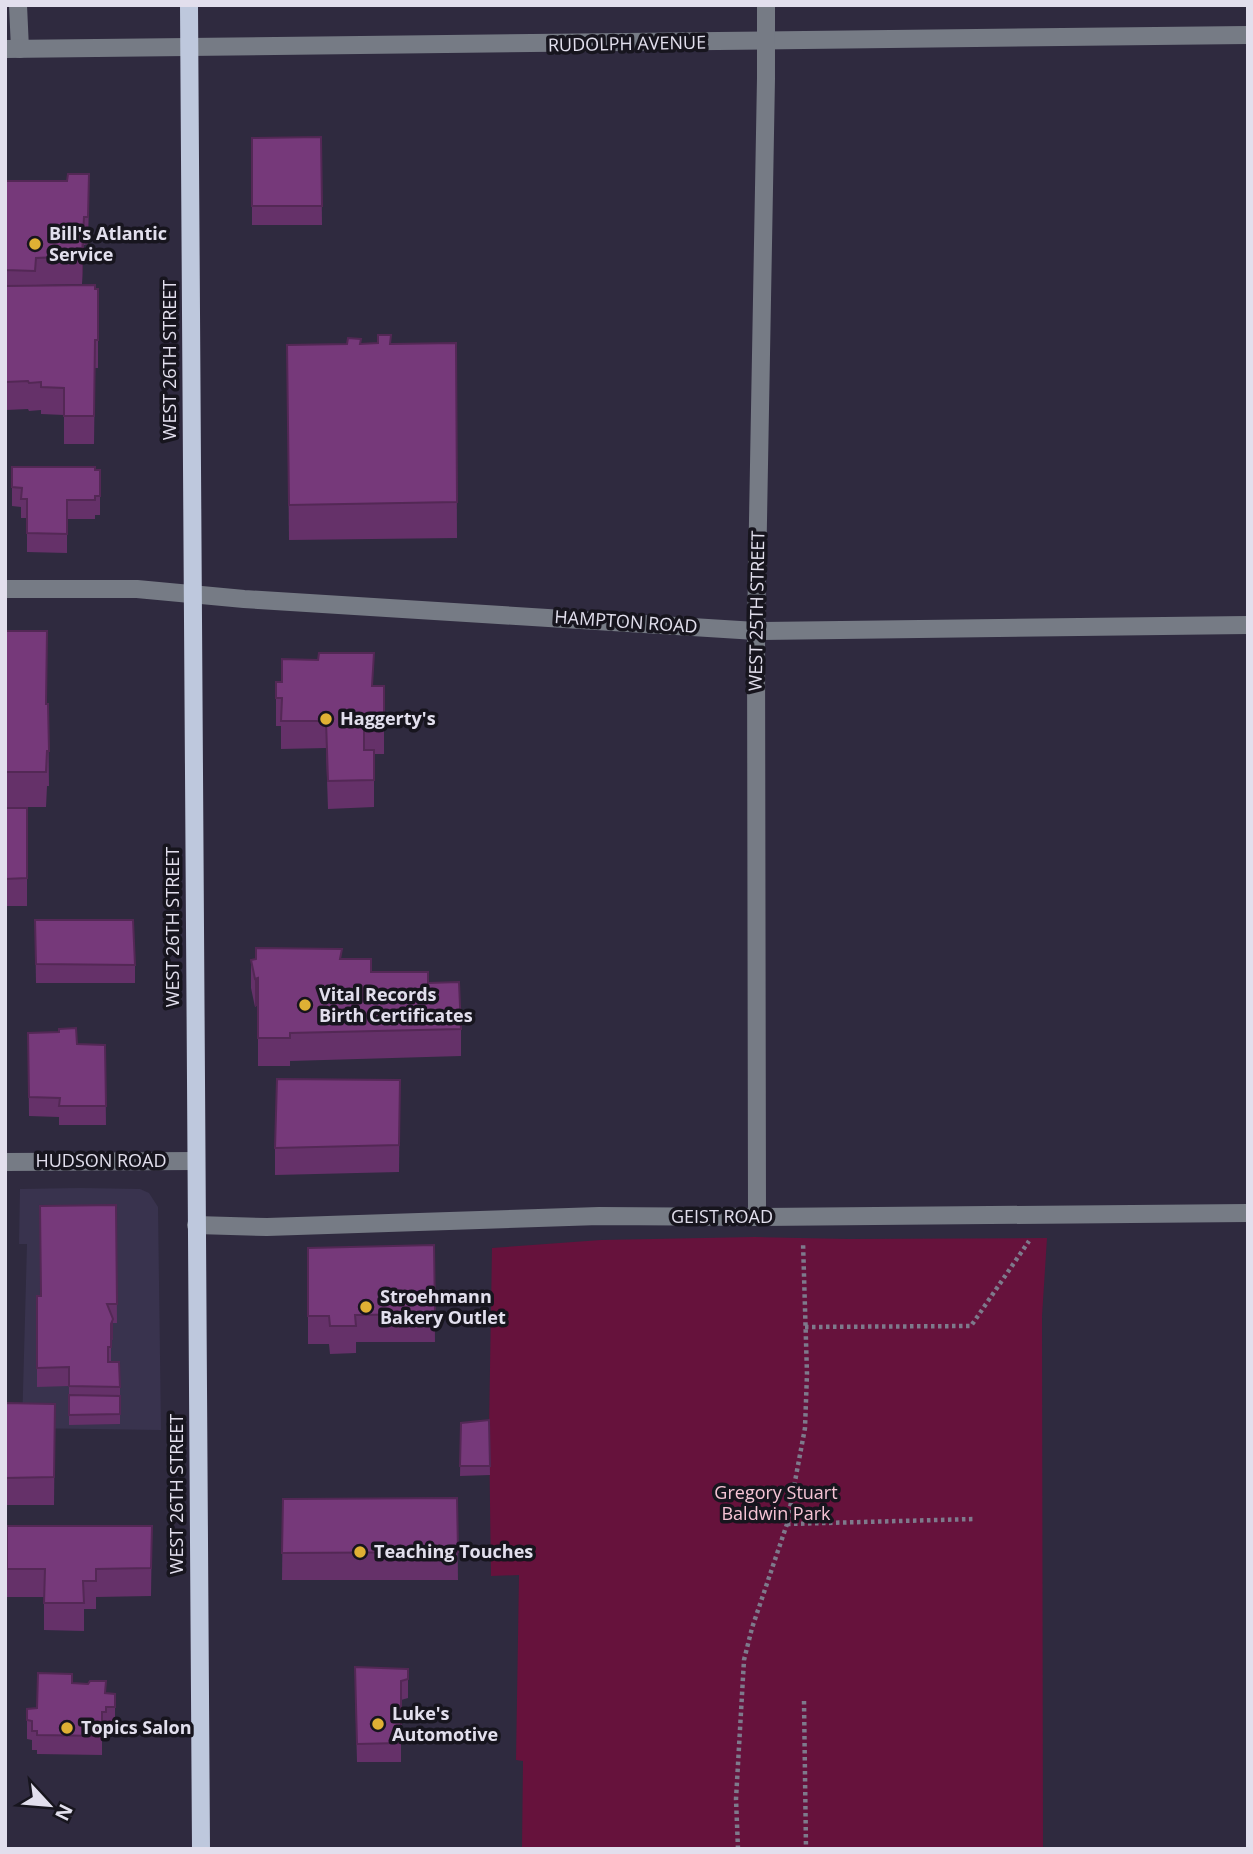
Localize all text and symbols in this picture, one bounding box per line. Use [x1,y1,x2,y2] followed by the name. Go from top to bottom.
[548,30,706,56] street label: RUDOLPH AVENUE
[49,221,167,266] place label: Bill's Atlantic Service
[27,236,43,252] marker: Bill's Atlantic Service
[157,280,181,440] street label: WEST 26TH STREET
[743,531,769,691] street label: WEST 25TH STREET
[554,604,698,638] street label: HAMPTON ROAD
[340,706,436,730] place label: Haggerty's
[318,711,334,727] marker: Haggerty's
[160,847,184,1007] street label: WEST 26TH STREET
[319,982,473,1027] place label: Vital Records Birth Certificates
[297,997,313,1013] marker: Vital Records Birth Certificates
[35,1148,167,1172] street label: HUDSON ROAD
[671,1204,773,1228] street label: GEIST ROAD
[380,1284,506,1329] place label: Stroehmann Bakery Outlet
[358,1299,374,1315] marker: Stroehmann Bakery Outlet
[164,1414,188,1574] street label: WEST 26TH STREET
[714,1480,838,1525] park label: Gregory Stuart Baldwin Park
[374,1539,533,1563] place label: Teaching Touches
[352,1544,368,1560] marker: Teaching Touches
[392,1701,498,1746] place label: Luke's Automotive
[81,1715,192,1739] place label: Topics Salon
[370,1716,386,1732] marker: Luke's Automotive
[59,1720,75,1736] marker: Topics Salon
[14,1770,84,1840] north arrow
[49,1800,79,1825] text: N

